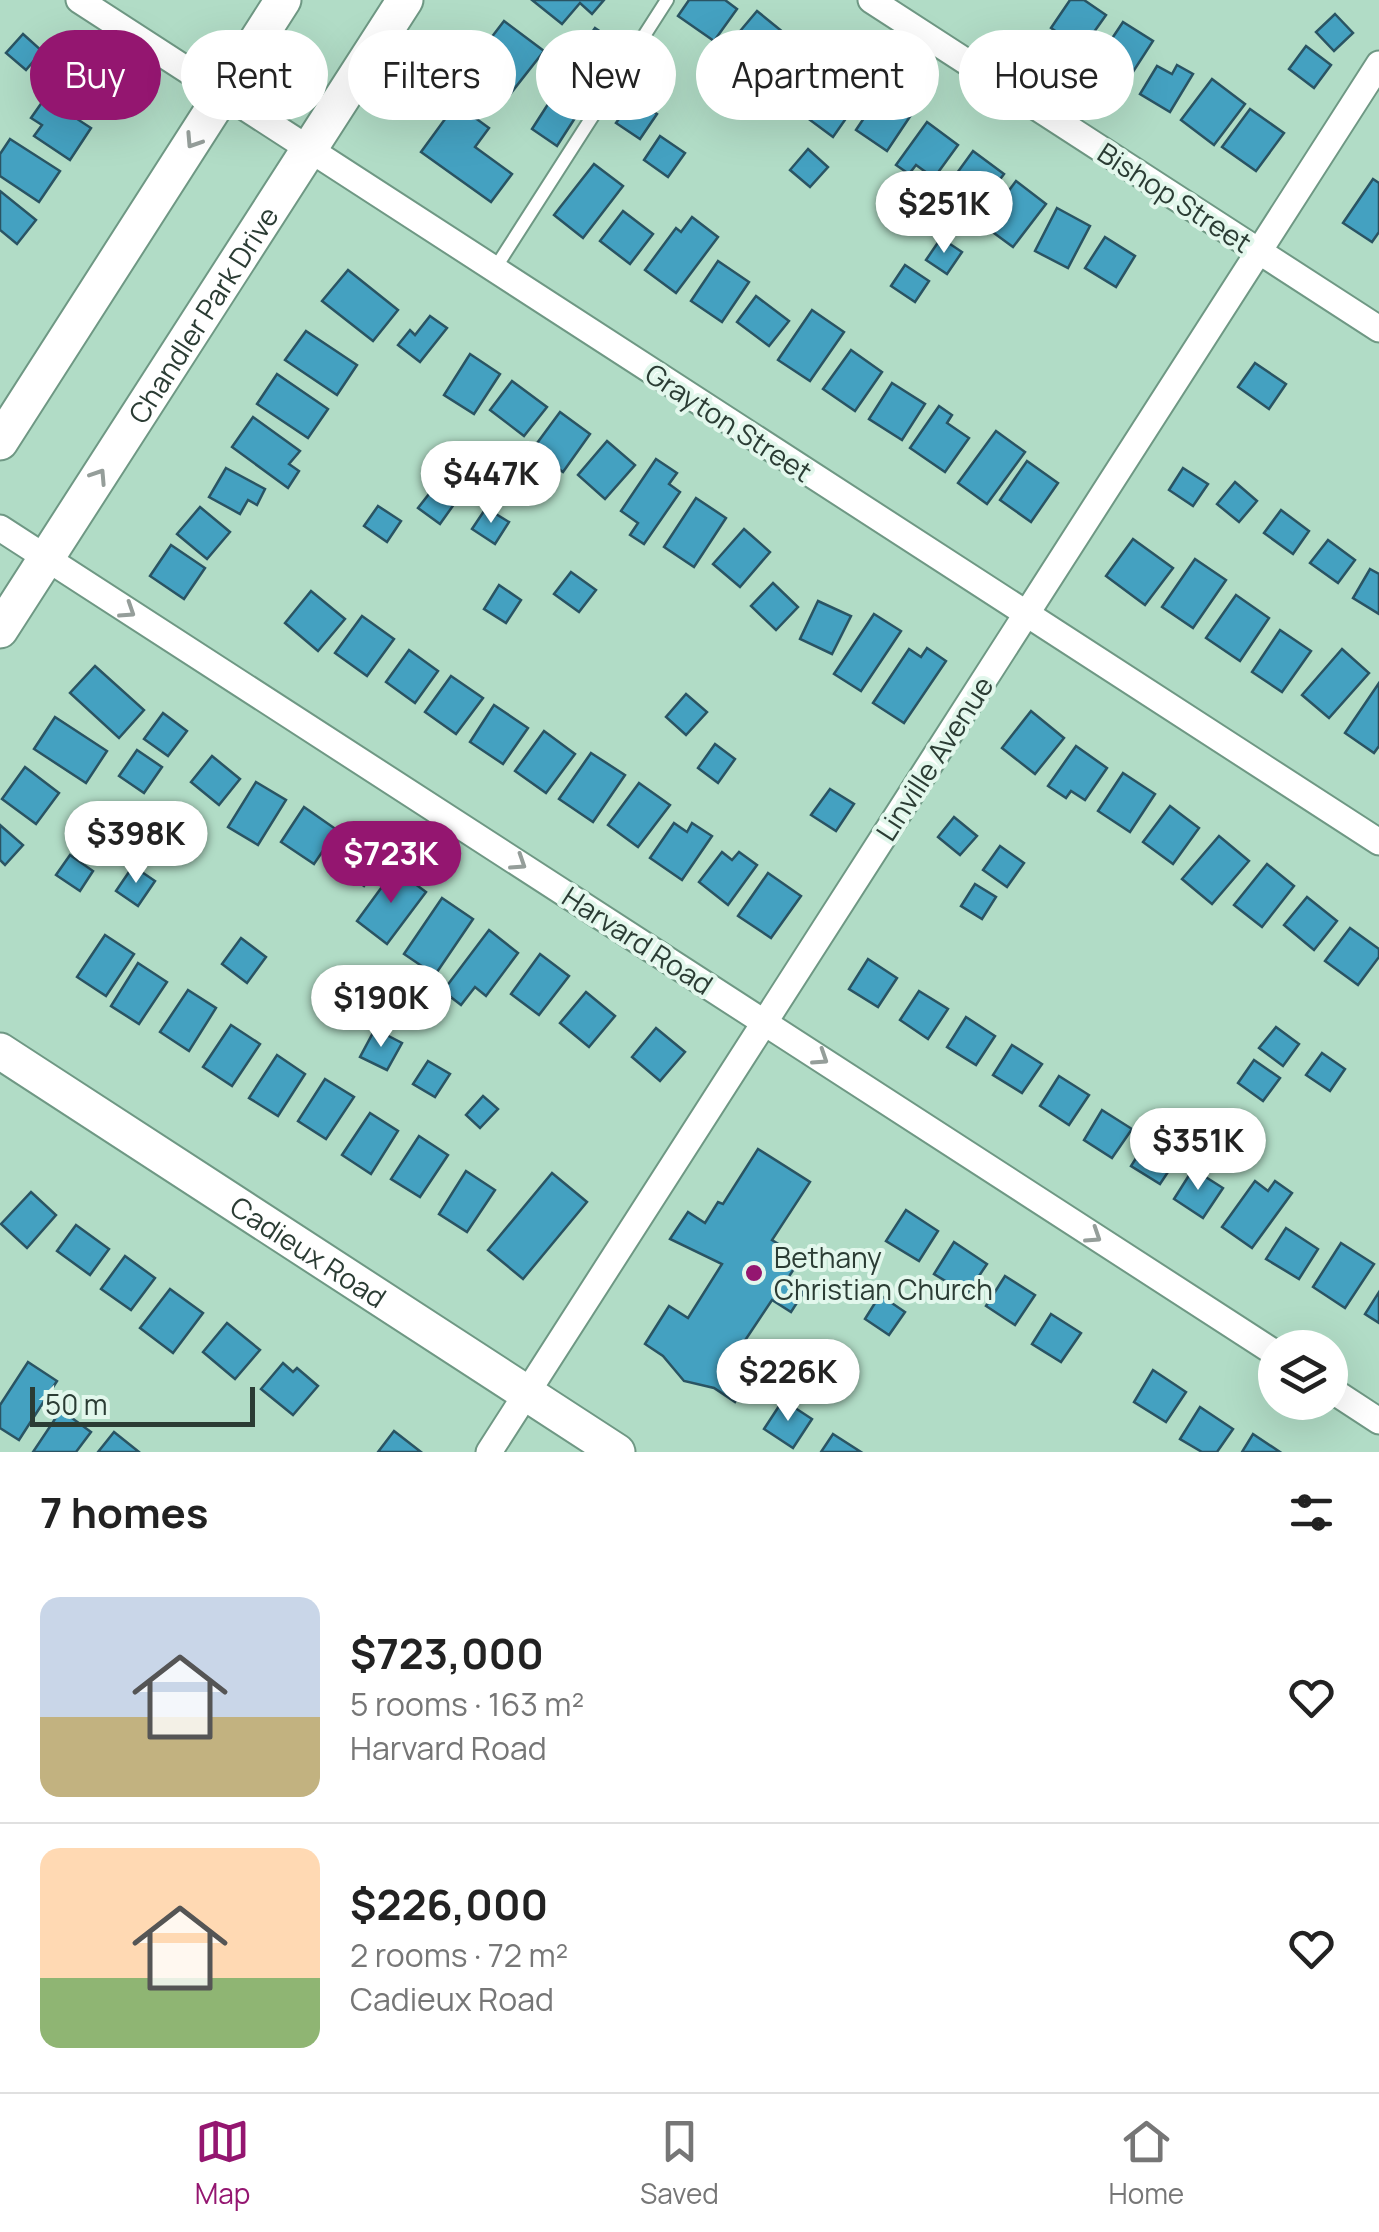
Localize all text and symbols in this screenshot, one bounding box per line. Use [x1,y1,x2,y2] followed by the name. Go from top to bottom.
[30,30,161,120] chip: Buy
[181,30,328,120] chip: Rent
[348,30,516,120] chip: Filters
[536,30,676,120] chip: New
[696,30,939,120] chip: Apartment
[959,30,1134,120] chip: House
[186,130,205,148] one-way arrow
[1091,133,1259,261] street label: Bishop Street
[874,171,1014,256] pin: $251K
[898,181,990,225] text: $251K
[119,199,287,430] street label: Chandler Park Drive
[638,354,820,490] street label: Grayton Street
[421,441,561,526] pin: $447K
[443,451,539,495] text: $447K
[87,468,106,486] one-way arrow
[118,598,136,617] one-way arrow
[867,668,1001,848] street label: Linville Avenue
[66,801,206,886] pin: $398K
[87,811,185,855] text: $398K
[321,821,461,906] pin: $723K
[343,831,439,875] text: $723K
[508,850,526,869] one-way arrow
[555,877,721,1003] street label: Harvard Road
[311,965,451,1050] pin: $190K
[333,975,429,1019] text: $190K
[811,1046,829,1065] one-way arrow
[1128,1108,1268,1193] pin: $351K
[1152,1118,1244,1162] text: $351K
[223,1187,394,1316] street label: Cadieux Road
[1083,1223,1101,1242] one-way arrow
[774,1238,993,1308] place label: Bethany Christian Church
[743,1262,765,1284] marker: Bethany Christian Church
[1258,1330,1348,1420] map controls
[1258,1330,1348,1420] button: layers
[718,1339,858,1424] pin: $226K
[739,1349,837,1393] text: $226K
[30,1382,255,1426] scale bar
[45,1385,108,1423] text: 50 m
[40,1483,208,1541] text: 7 homes
[1284,1485,1339,1540] icon: filters
[350,1624,544,1682] text: $723,000
[120,1637,240,1757] icon: home
[1284,1670,1339,1725] icon: heart
[350,1682,584,1726] text: 5 rooms · 163 m²
[350,1726,547,1770] text: Harvard Road
[350,1875,548,1933] text: $226,000
[120,1888,240,2008] icon: home
[1284,1921,1339,1976] icon: heart
[350,1933,568,1977] text: 2 rooms · 72 m²
[350,1977,554,2021] text: Cadieux Road
[195,2114,250,2212] tab: Map
[640,2114,719,2212] tab: Saved
[1108,2114,1184,2212] tab: Home

